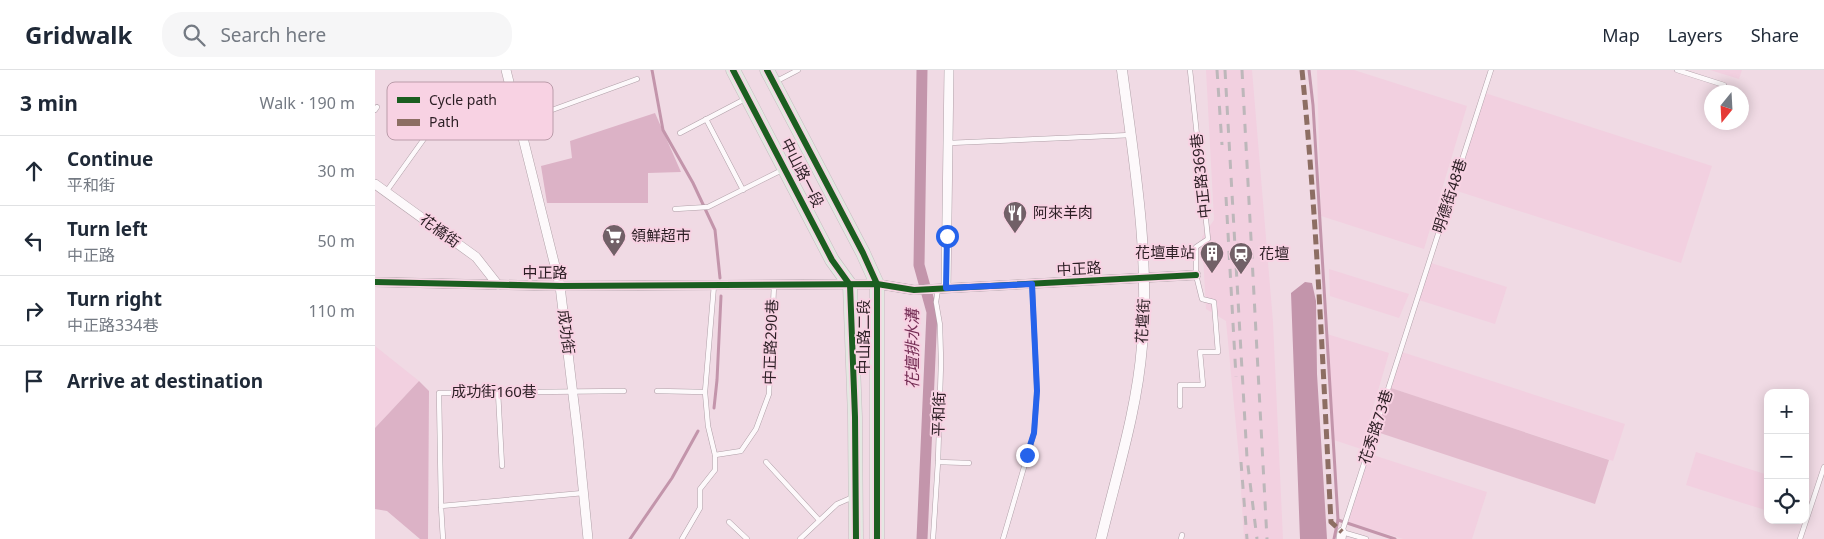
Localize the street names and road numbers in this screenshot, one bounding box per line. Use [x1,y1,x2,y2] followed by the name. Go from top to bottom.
[1186,132,1214,220] street label: 中正路369巷
[777,135,829,211] street label: 中山路一段
[1428,156,1470,235] street label: 明德街48巷
[417,209,465,252] street label: 花橋街
[1056,257,1102,279] street label: 中正路
[522,262,568,282] street label: 中正路
[1131,298,1153,344] street label: 花壇街
[759,299,781,385] street label: 中正路290巷
[853,299,873,375] street label: 中山路二段
[554,308,580,355] street label: 成功街
[451,381,537,401] street label: 成功街160巷
[1354,387,1396,466] street label: 花秀路73巷
[927,391,949,437] street label: 平和街

